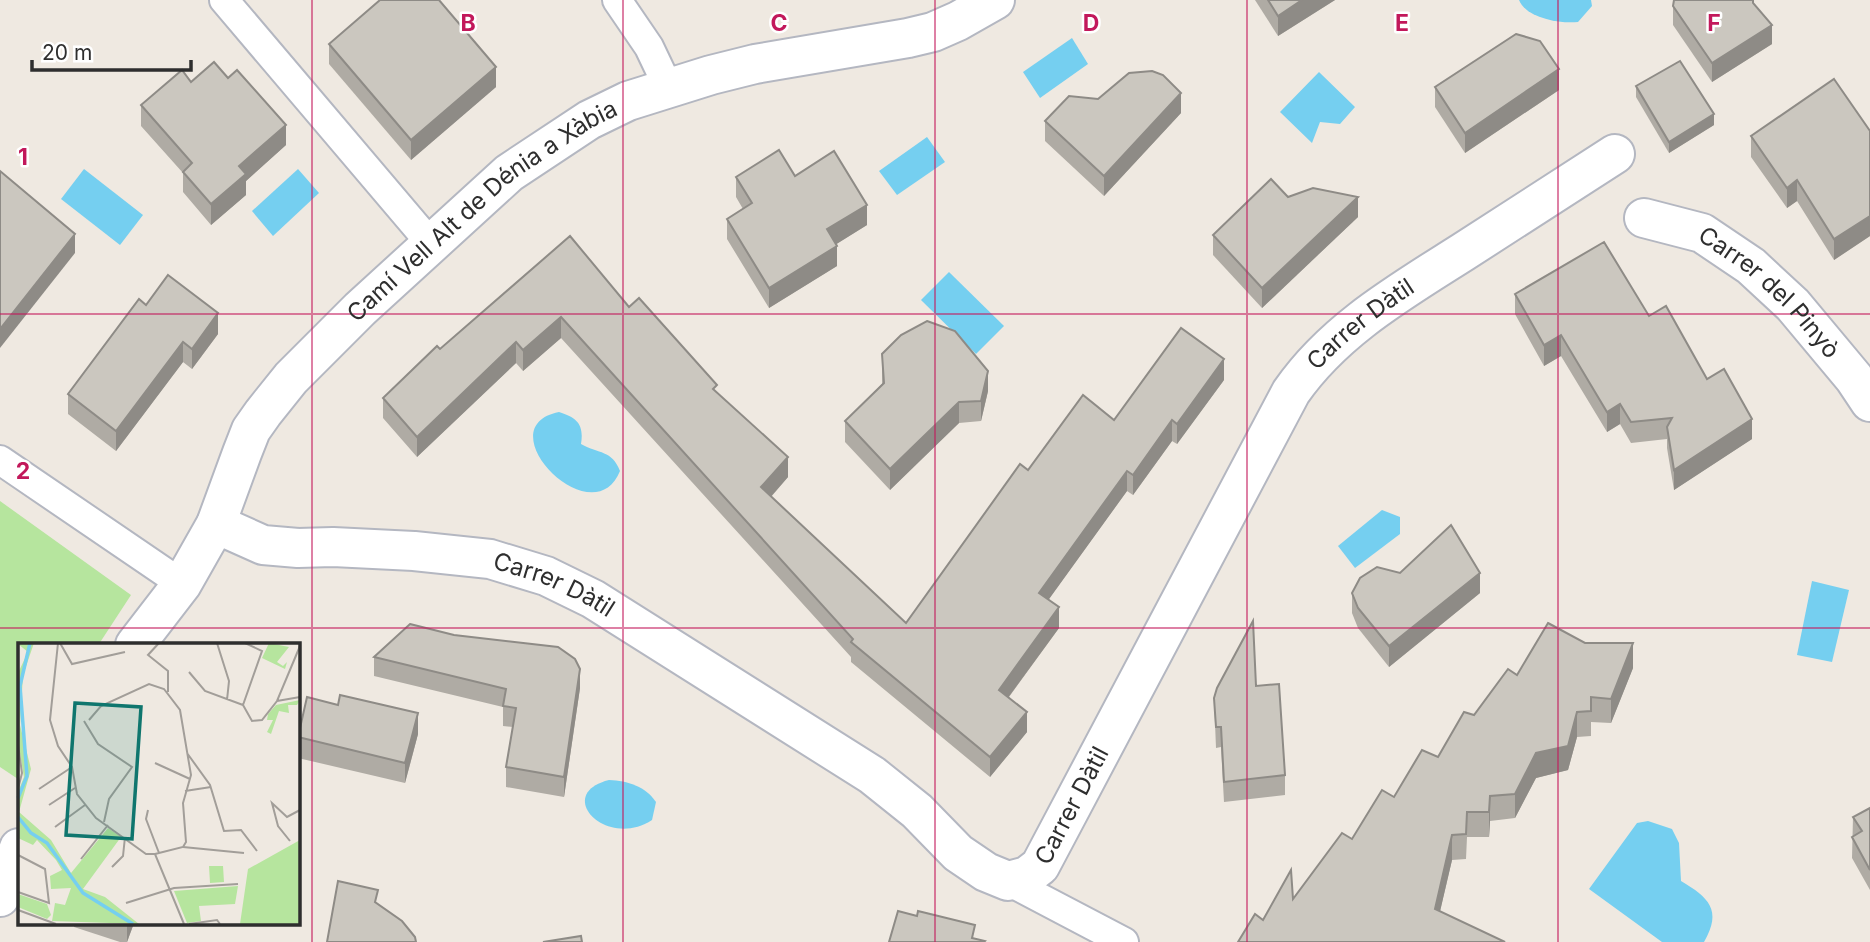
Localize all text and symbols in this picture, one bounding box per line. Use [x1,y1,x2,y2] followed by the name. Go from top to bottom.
[460,9,476,37] text: B
[770,9,788,37] text: C
[1083,9,1099,37] text: D
[1395,9,1409,37] text: E
[1707,9,1721,37] text: F
[32,28,191,72] scale bar
[42,40,92,65] text: 20 m
[341,94,622,328] street label: Camí Vell Alt de Dénia a Xàbia
[18,143,28,171] text: 1
[1693,220,1846,364] street label: Carrer del Pinyò
[1301,272,1419,375] street label: Carrer Dàtil
[16,457,30,485] text: 2
[490,546,620,623] street label: Carrer Dàtil
[18,643,299,925] inset map
[1028,742,1114,869] street label: Carrer Dàtil

